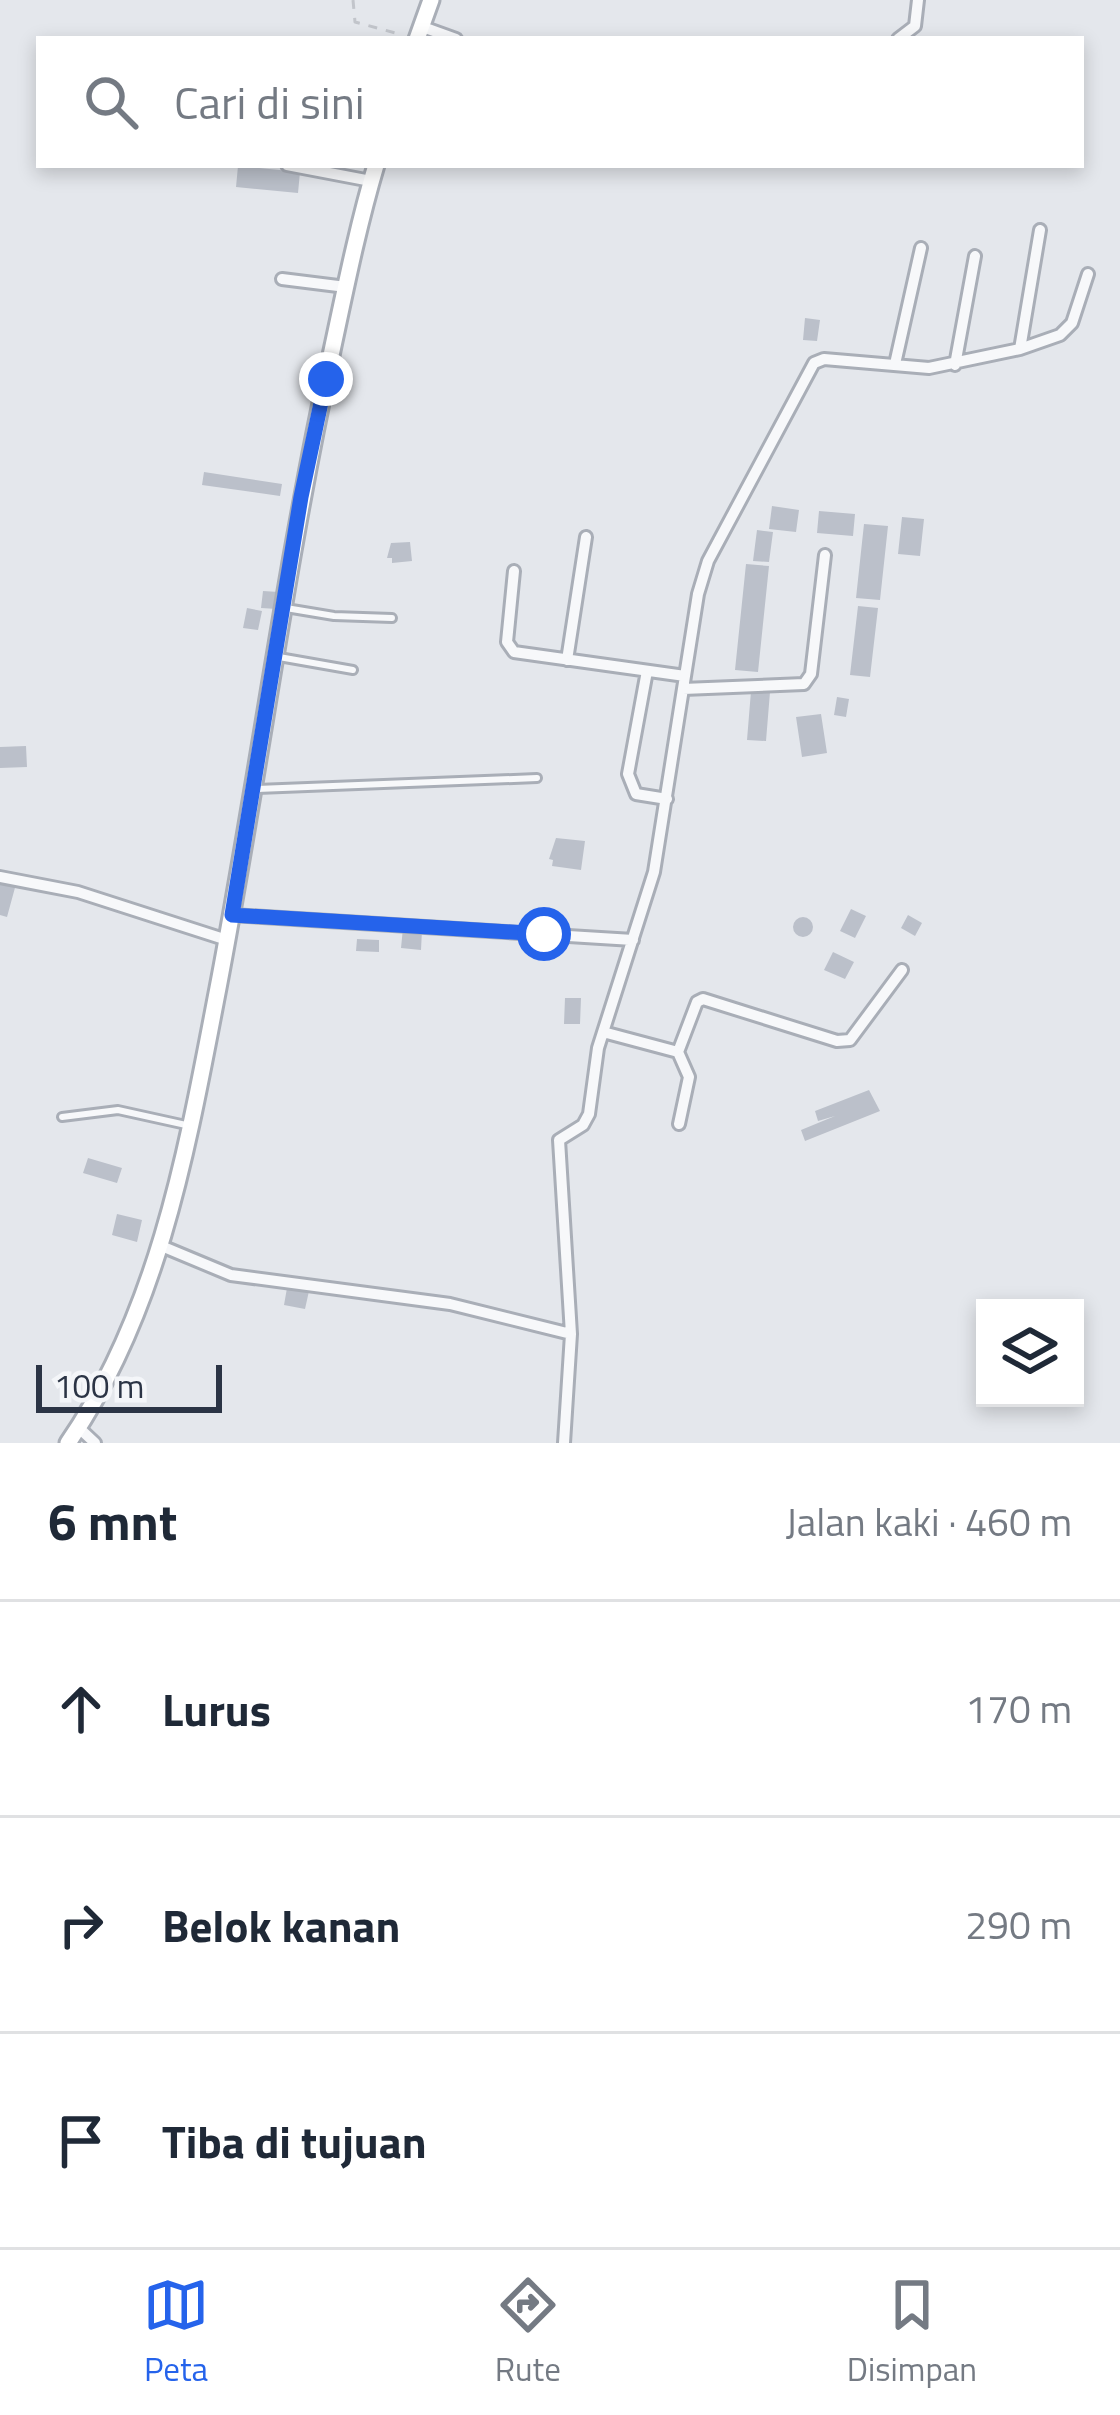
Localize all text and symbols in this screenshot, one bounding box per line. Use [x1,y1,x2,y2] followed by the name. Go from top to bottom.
[36,36,1084,168] search box
[174,68,365,136] text: Cari di sini
[78,69,144,135] icon: search
[299,352,353,406] route end
[517,907,571,961] route start
[976,1299,1084,1407] map controls
[976,1299,1084,1407] button: layers
[36,1359,222,1412] scale bar
[54,1361,144,1411] text: 100 m
[48,1482,177,1560] text: 6 mnt
[785,1492,1072,1551] text: Jalan kaki · 460 m
[162,1675,271,1743] text: Lurus
[48,1676,114,1742] icon: ahead
[965,1679,1072,1738] text: 170 m
[162,1891,400,1959] text: Belok kanan
[48,1892,114,1958] icon: right
[965,1895,1072,1954] text: 290 m
[162,2107,427,2175] text: Tiba di tujuan
[48,2108,114,2174] icon: arrive
[143,2272,209,2394] tab: Peta
[495,2272,561,2394] tab: Rute
[847,2272,977,2394] tab: Disimpan

